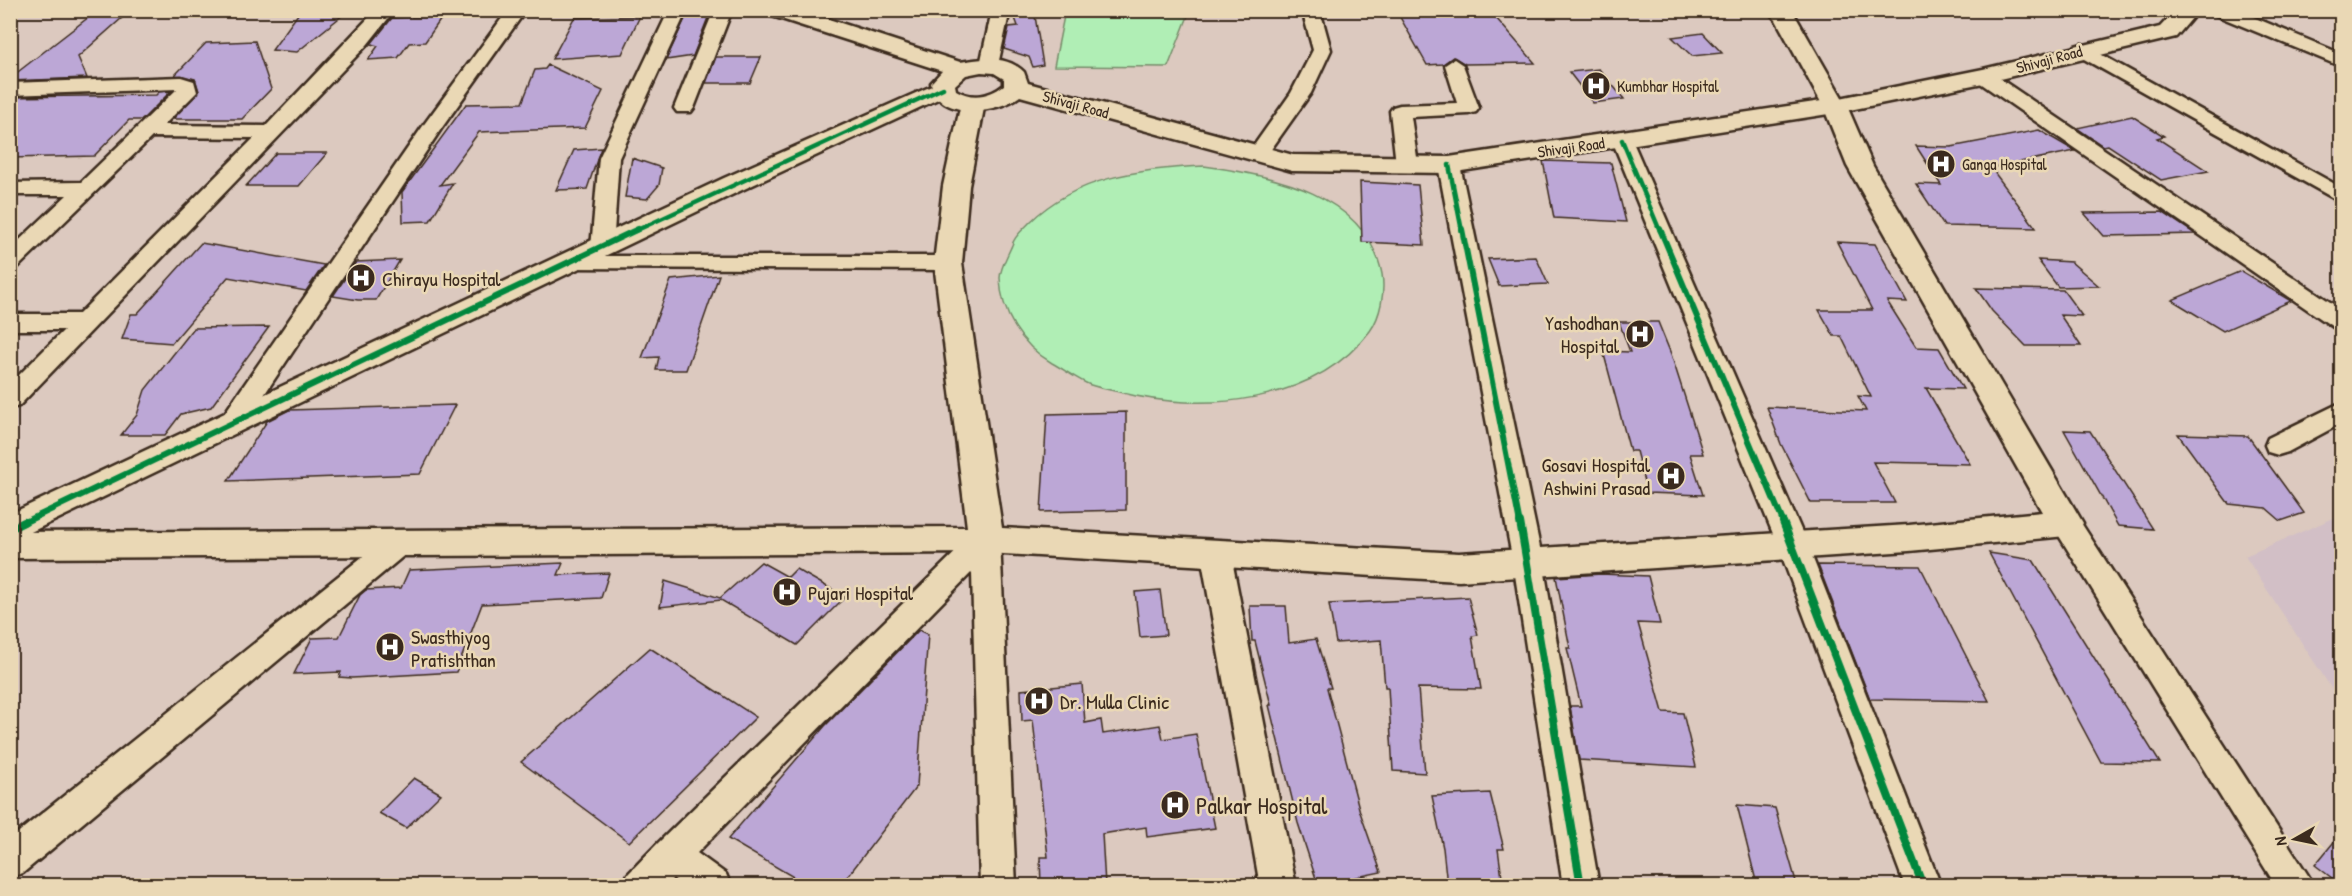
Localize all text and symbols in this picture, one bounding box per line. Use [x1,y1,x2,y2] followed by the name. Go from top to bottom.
[2014,40,2084,78] street label: Shivaji Road
[1580,70,1612,102] hospital icon: Kumbhar Hospital
[1617,75,1719,97] place label: Kumbhar Hospital
[1041,85,1111,123] street label: Shivaji Road
[1536,131,1606,163] street label: Shivaji Road
[1925,148,1957,180] hospital icon: Ganga Hospital
[1962,153,2048,175] place label: Ganga Hospital
[345,262,377,294] hospital icon: Chirayu Hospital
[382,265,501,292] place label: Chirayu Hospital
[1545,309,1620,359] place label: Yashodhan Hospital
[1624,318,1656,350] hospital icon: Yashodhan Hospital
[1542,451,1651,501] place label: Gosavi Hospital Ashwini Prasad
[1655,460,1687,492] hospital icon: Gosavi Hospital Ashwini Prasad
[771,576,803,608] hospital icon: Pujari Hospital
[808,579,914,606] place label: Pujari Hospital
[411,623,496,673] place label: Swasthiyog Pratishthan
[374,631,406,663] hospital icon: Swasthiyog Pratishthan
[1023,685,1055,717] hospital icon: Dr. Mulla Clinic
[1060,688,1169,715] place label: Dr. Mulla Clinic
[1159,789,1191,821] hospital icon: Palkar Hospital
[1196,789,1328,821] place label: Palkar Hospital
[2265,809,2325,869] north arrow
[2269,835,2292,847] text: N

